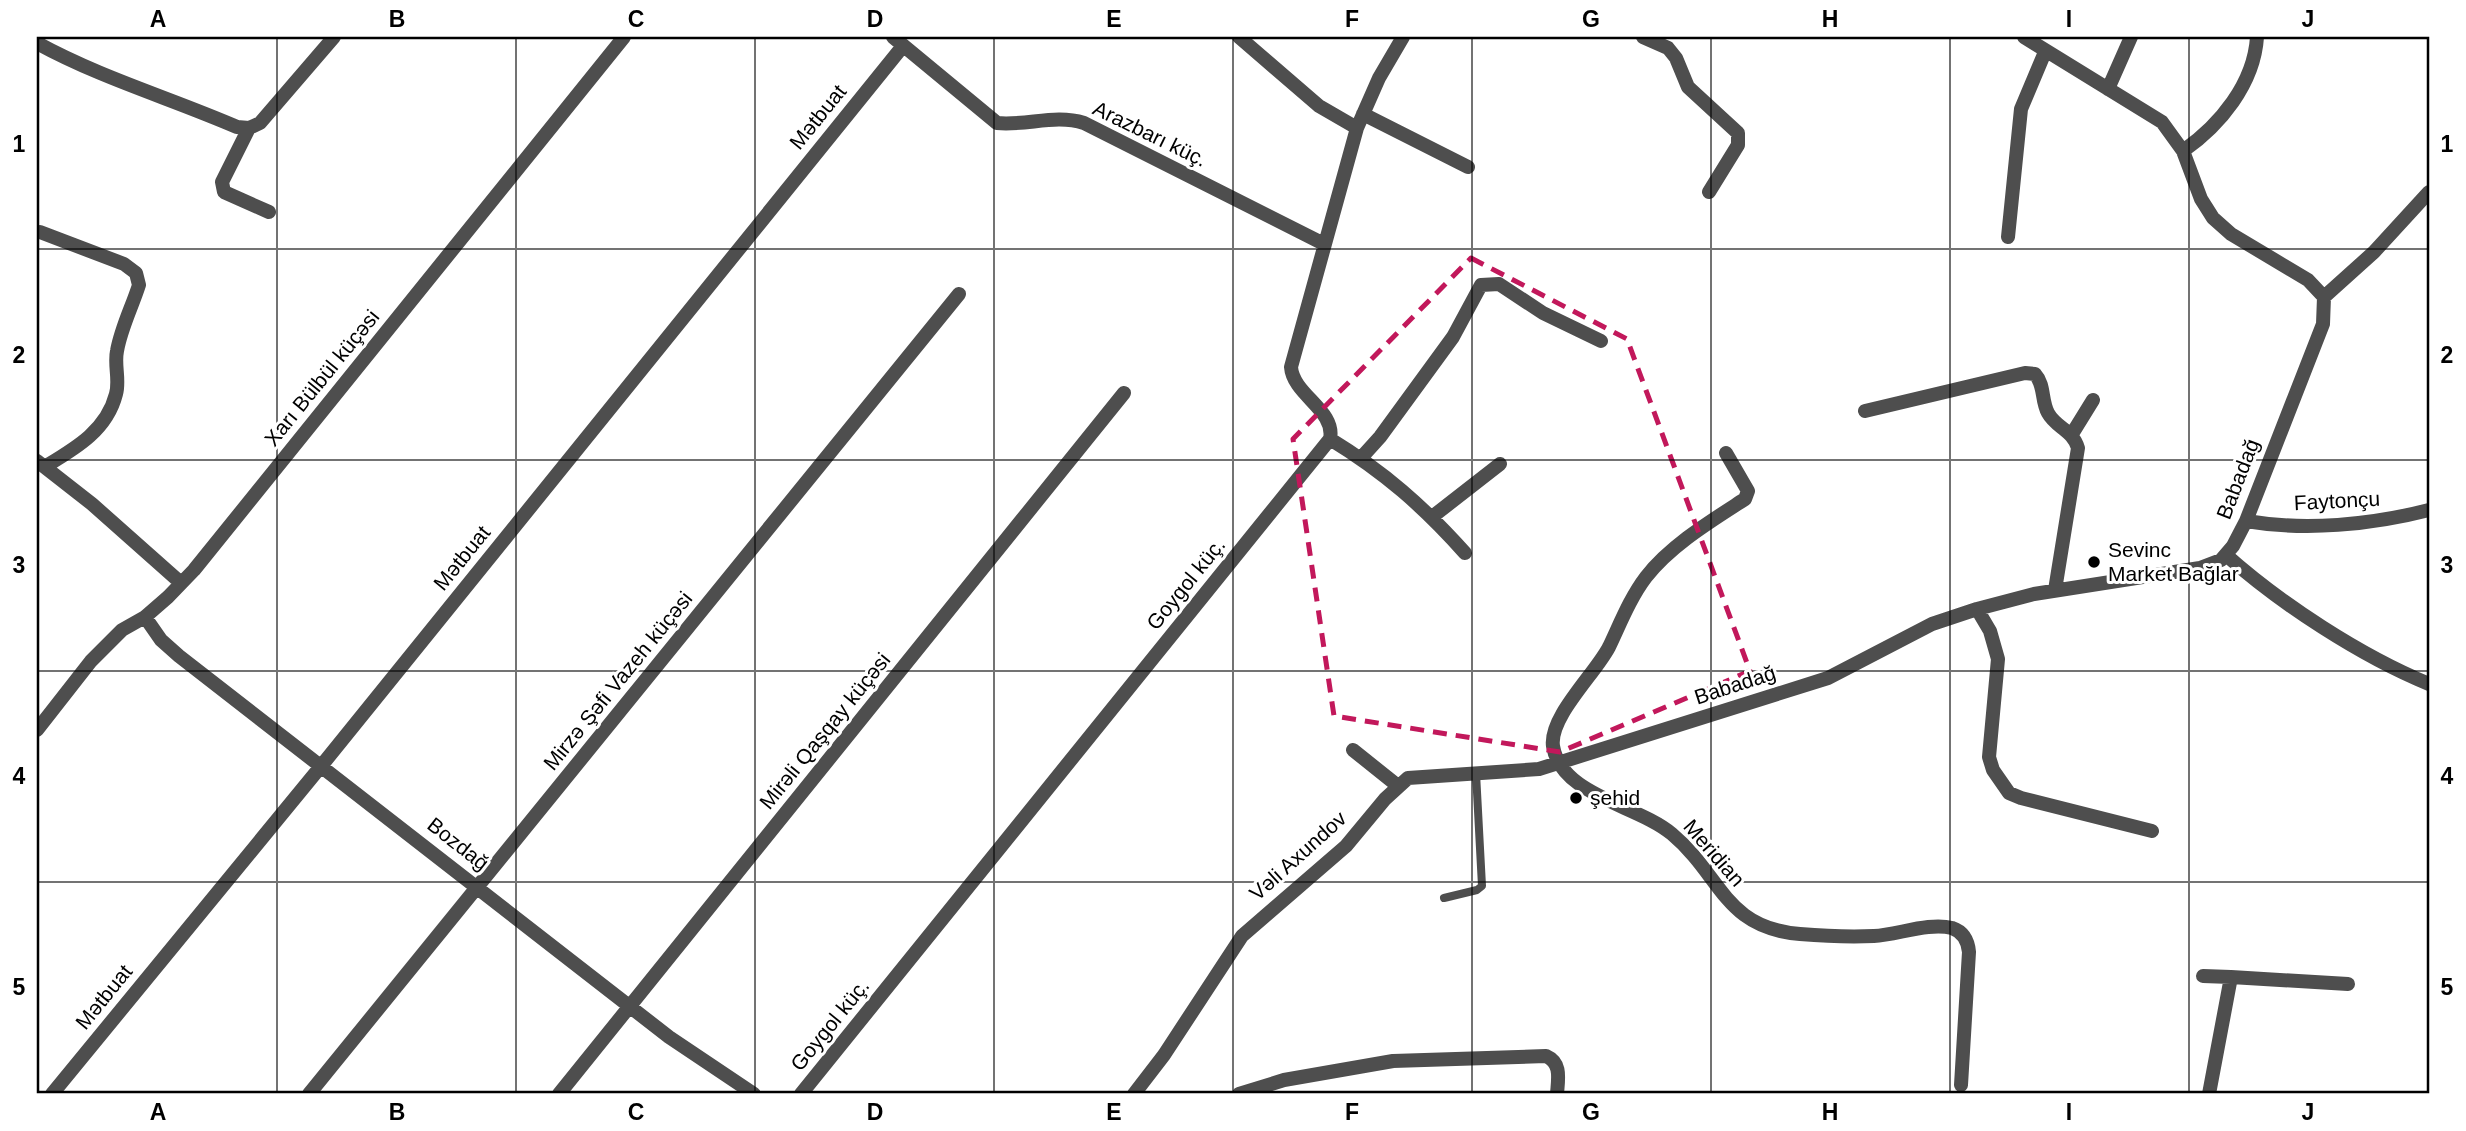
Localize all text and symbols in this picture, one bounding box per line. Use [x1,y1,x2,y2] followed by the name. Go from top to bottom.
[150,6,166,32] text: A
[389,6,405,32] text: B
[628,6,644,32] text: C
[867,6,883,32] text: D
[1106,6,1122,32] text: E
[1345,6,1359,32] text: F
[1582,6,1600,32] text: G
[1822,6,1838,32] text: H
[2066,6,2072,32] text: I
[2302,6,2314,32] text: J
[785,80,851,153] street label: Mətbuat
[1090,96,1211,171] street label: Arazbarı küç.
[13,131,26,157] text: 1
[2441,131,2454,157] text: 1
[260,305,383,450] street label: Xarı Bülbül küçəsi
[13,342,25,368] text: 2
[2441,342,2453,368] text: 2
[2212,435,2263,522] street label: Babadağ
[2293,487,2381,514] street label: Faytonçu
[429,521,495,594] street label: Mətbuat
[1142,533,1229,634] street label: Goygol küç.
[2108,538,2239,585] place label: Sevinc Market Bağlar
[13,552,25,578] text: 3
[2441,552,2453,578] text: 3
[2086,554,2102,570] marker: Sevinc Market Bağlar
[539,587,697,774] street label: Mirzə Şəfi Vazeh küçəsi
[755,648,895,813] street label: Mirəli Qaşqay küçəsi
[1691,661,1778,708] street label: Babadağ
[13,763,26,789] text: 4
[2441,763,2454,789] text: 4
[1590,786,1640,809] place label: şehid
[1568,790,1584,806] marker: şehid
[1245,806,1351,905] street label: Vəli Axundov
[423,813,493,875] street label: Bozdağ
[1679,815,1749,891] street label: Meridian
[71,960,137,1033] street label: Mətbuat
[13,974,26,1000] text: 5
[786,974,873,1075] street label: Goygol küç.
[2441,974,2454,1000] text: 5
[150,1099,166,1125] text: A
[389,1099,405,1125] text: B
[628,1099,644,1125] text: C
[867,1099,883,1125] text: D
[1106,1099,1122,1125] text: E
[1345,1099,1359,1125] text: F
[1582,1099,1600,1125] text: G
[1822,1099,1838,1125] text: H
[2066,1099,2072,1125] text: I
[2302,1099,2314,1125] text: J

